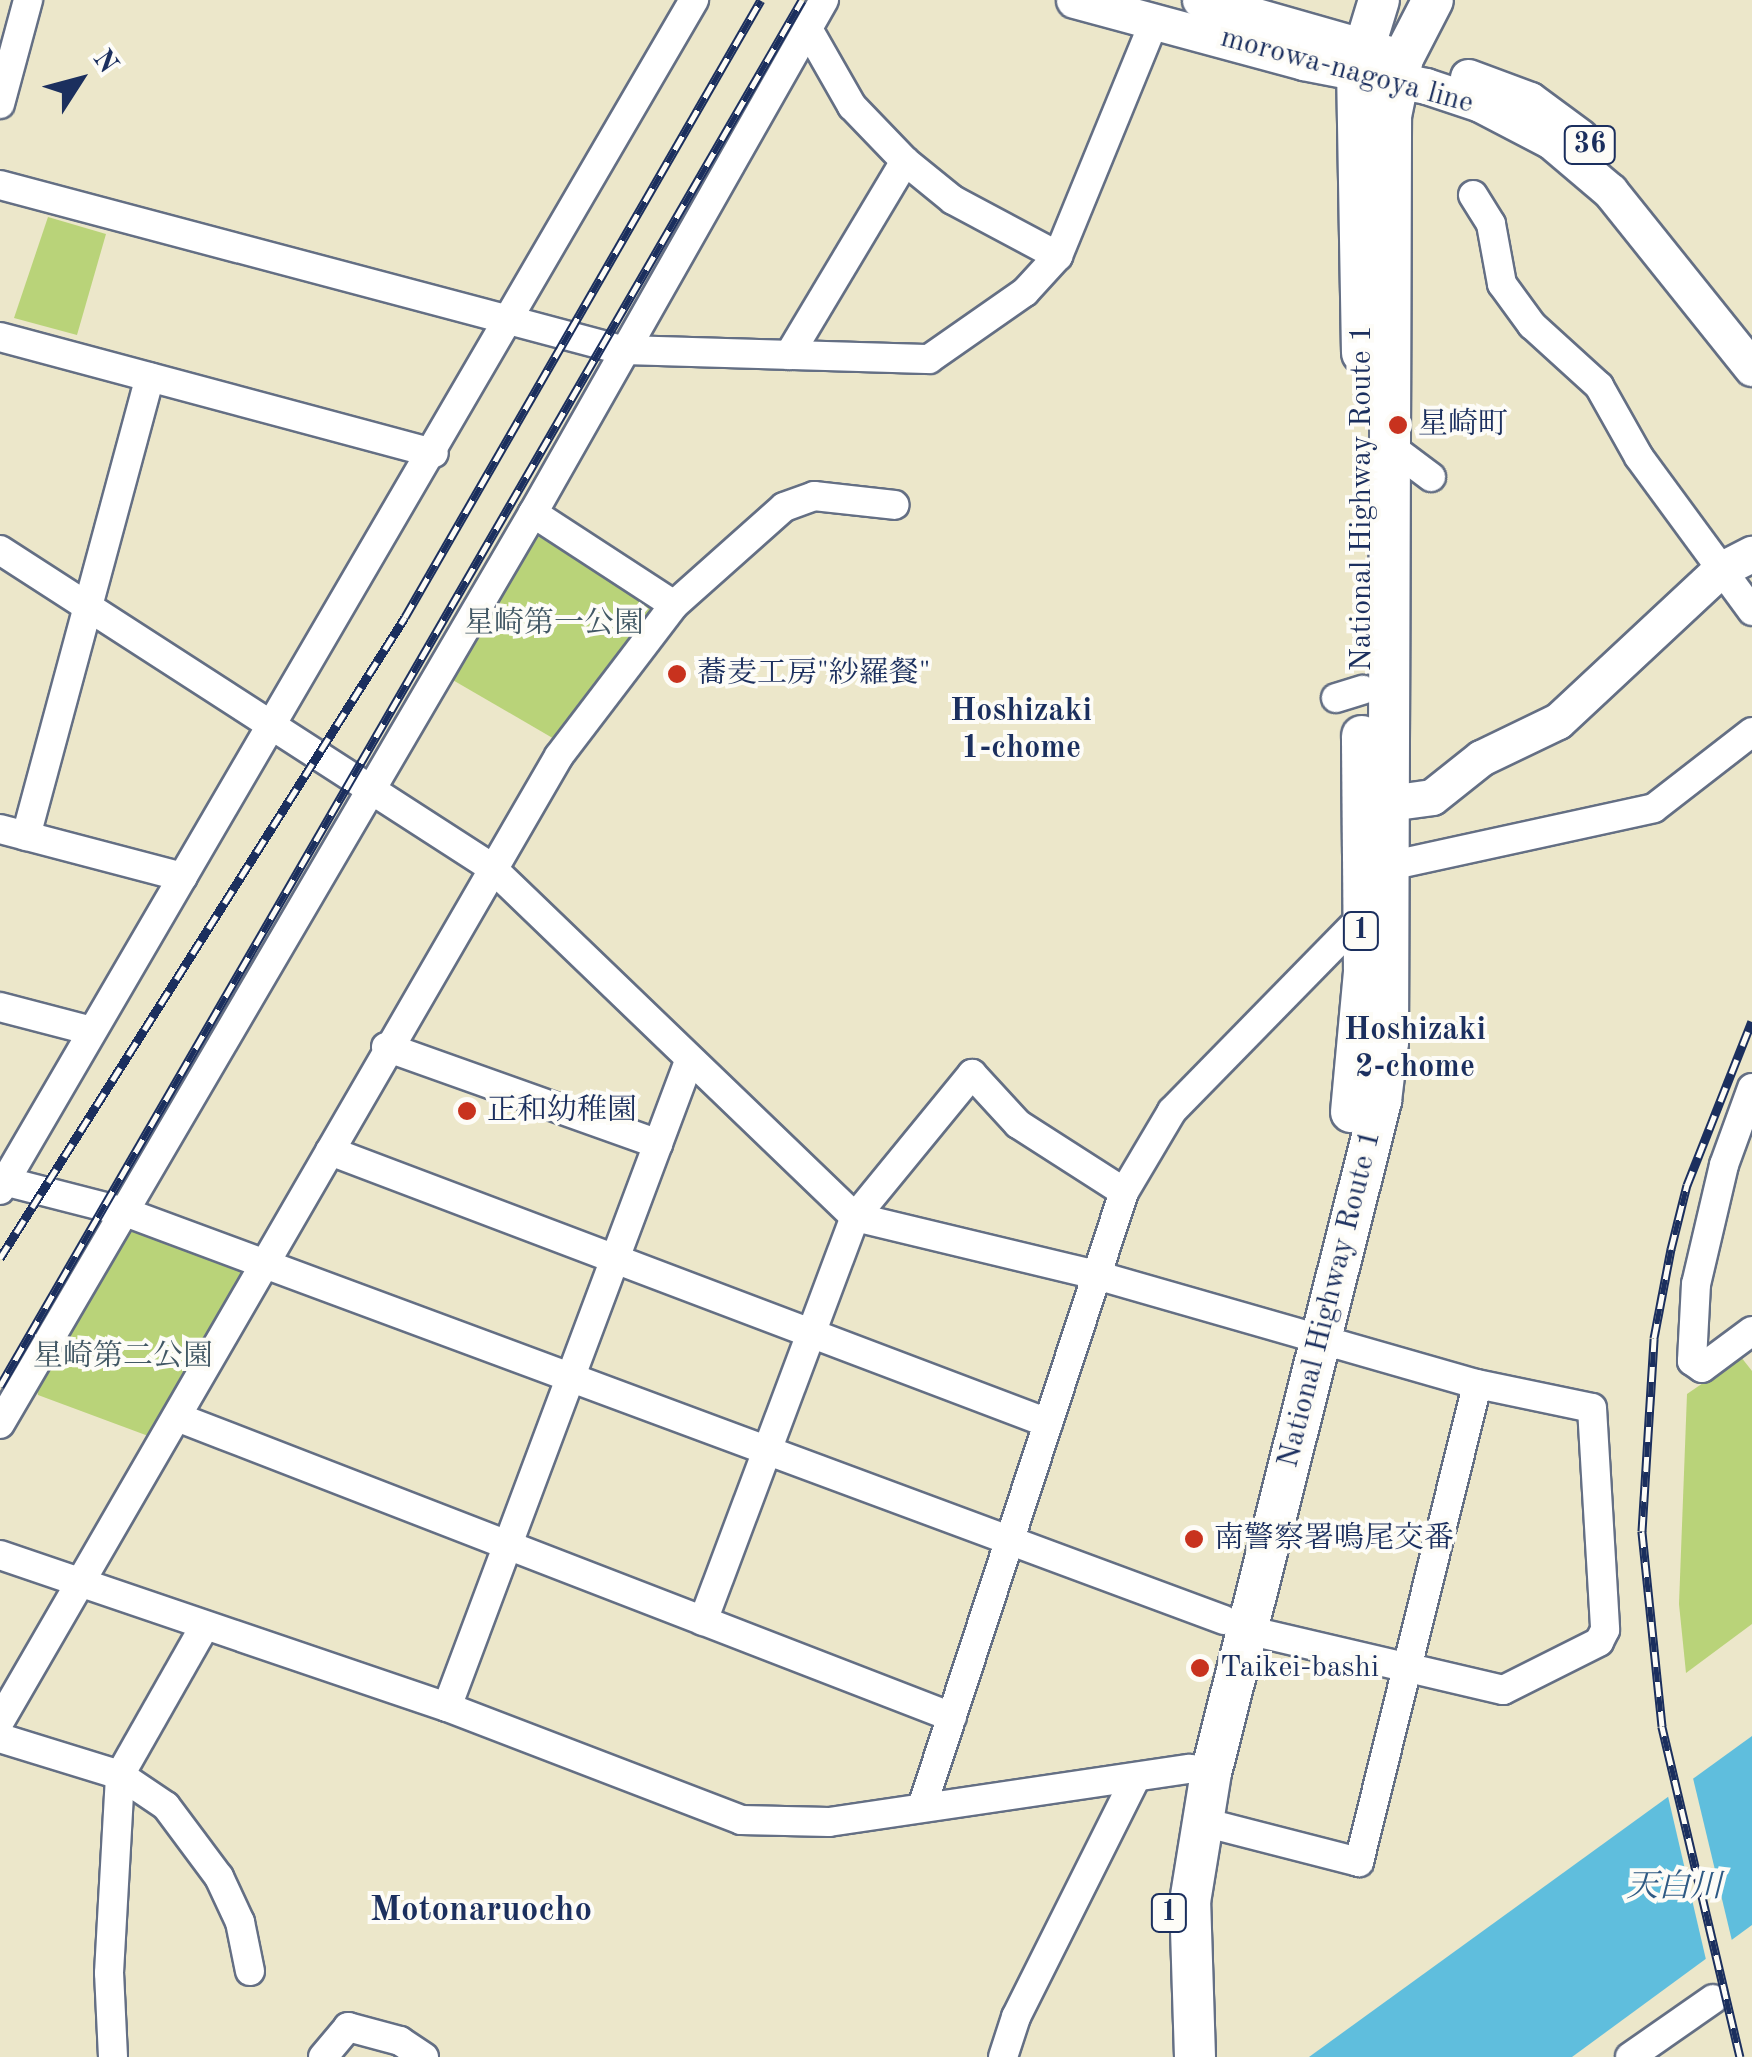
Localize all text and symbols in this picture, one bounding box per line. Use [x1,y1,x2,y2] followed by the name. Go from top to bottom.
[1217,20,1477,122] street label: morowa-nagoya line
[30,30,130,130] north arrow
[87,45,122,79] text: N
[1562,122,1618,168] road number: 36
[1344,325,1380,671] street label: National Highway Route 1
[1418,407,1508,443] place label: 星崎町
[1387,414,1409,436] marker: 星崎町
[464,606,644,642] park label: 星崎第一公園
[697,656,931,692] place label: 蕎麦工房"紗羅餐"
[666,663,688,685] marker: 蕎麦工房"紗羅餐"
[950,694,1092,769] district label: Hoshizaki 1-chome
[1341,908,1381,954] road number: 1
[1344,1013,1486,1088] district label: Hoshizaki 2-chome
[487,1093,637,1129] place label: 正和幼稚園
[456,1100,478,1122] marker: 正和幼稚園
[1271,1126,1389,1472] street label: National Highway Route 1
[33,1339,213,1375] park label: 星崎第二公園
[1214,1521,1454,1557] place label: 南警察署鳴尾交番
[1183,1528,1205,1550] marker: 南警察署鳴尾交番
[1220,1650,1379,1686] place label: Taikei-bashi
[1189,1657,1211,1679] marker: Taikei-bashi
[1626,1869,1722,1907] water label: 天白川
[370,1890,592,1932] district label: Motonaruocho
[1149,1890,1189,1936] road number: 1

